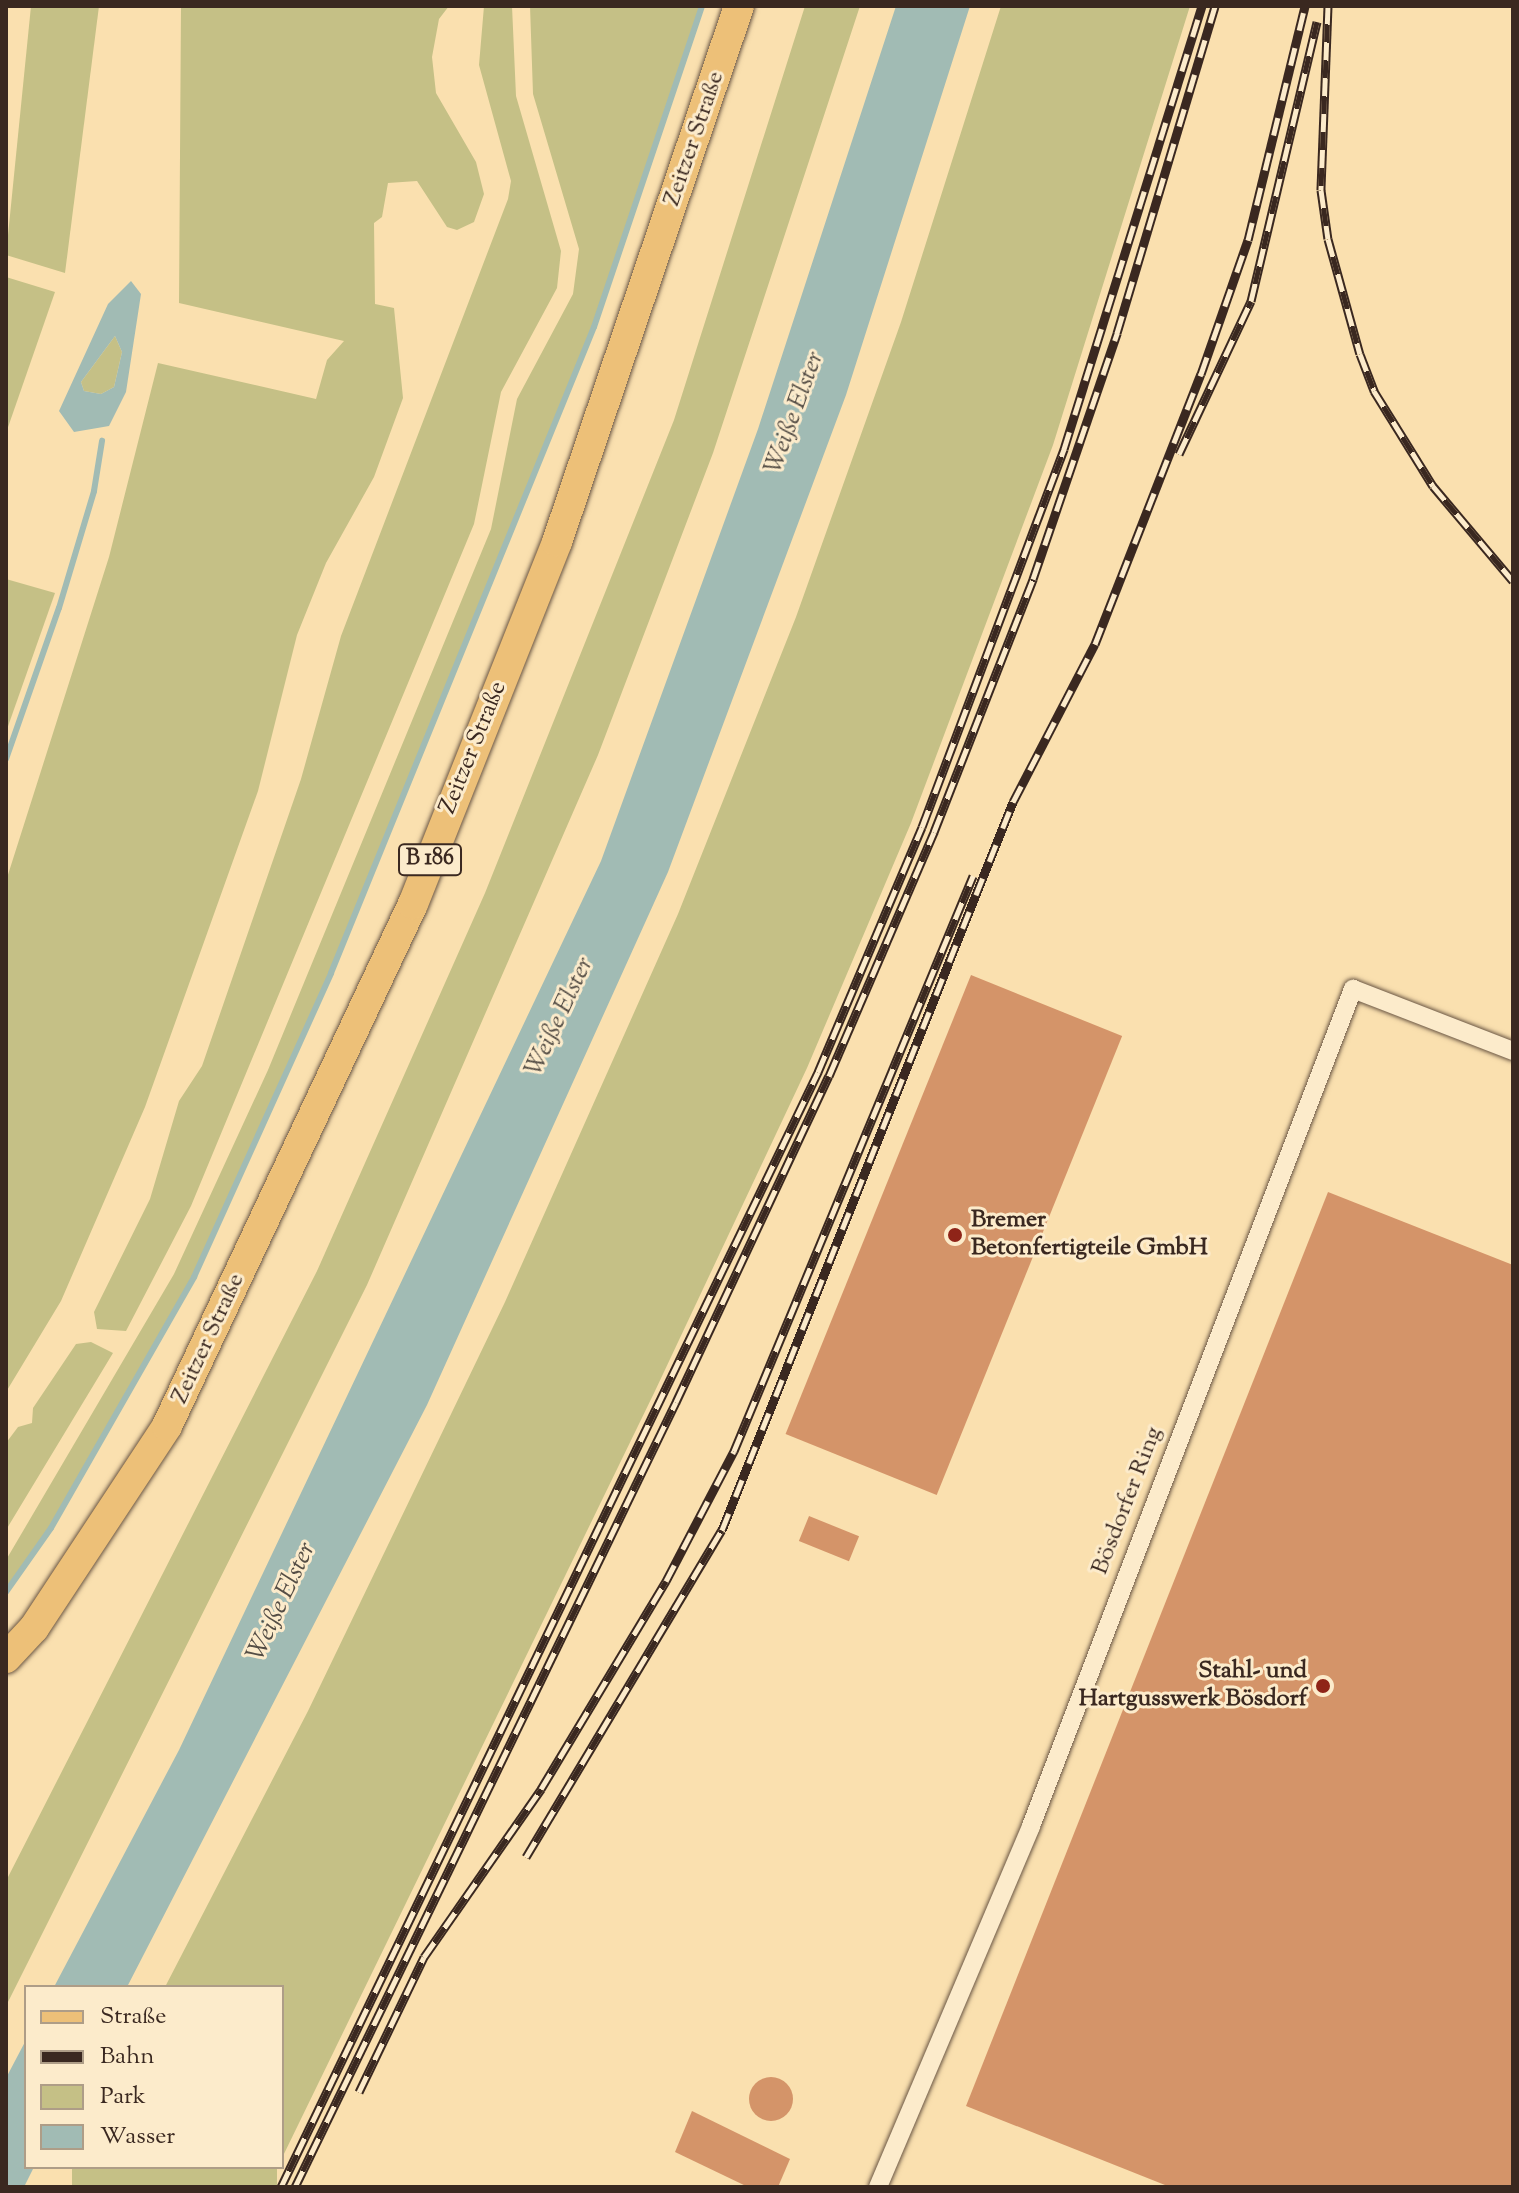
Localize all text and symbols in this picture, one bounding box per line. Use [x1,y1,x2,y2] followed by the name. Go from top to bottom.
[659,68,731,210] street label: Zeitzer Straße
[758,348,832,478] water label: Weiße Elster
[434,678,514,818] street label: Zeitzer Straße
[398,842,462,878] road number: B 186
[519,952,601,1082] water label: Weiße Elster
[971,1207,1208,1263] place label: Bremer Betonfertigteile GmbH
[946,1226,964,1244] marker: Bremer Betonfertigteile GmbH
[166,1269,252,1409] street label: Zeitzer Straße
[1087,1423,1169,1579] street label: Bösdorfer Ring
[241,1537,323,1667] water label: Weiße Elster
[1079,1658,1307,1714] place label: Stahl- und Hartgusswerk Bösdorf
[1314,1677,1332,1695] marker: Stahl- und Hartgusswerk Bösdorf
[24,1985,284,2169] legend
[100,2000,166,2034] text: Straße
[100,2040,154,2074] text: Bahn
[100,2080,146,2114] text: Park
[100,2120,175,2154] text: Wasser

